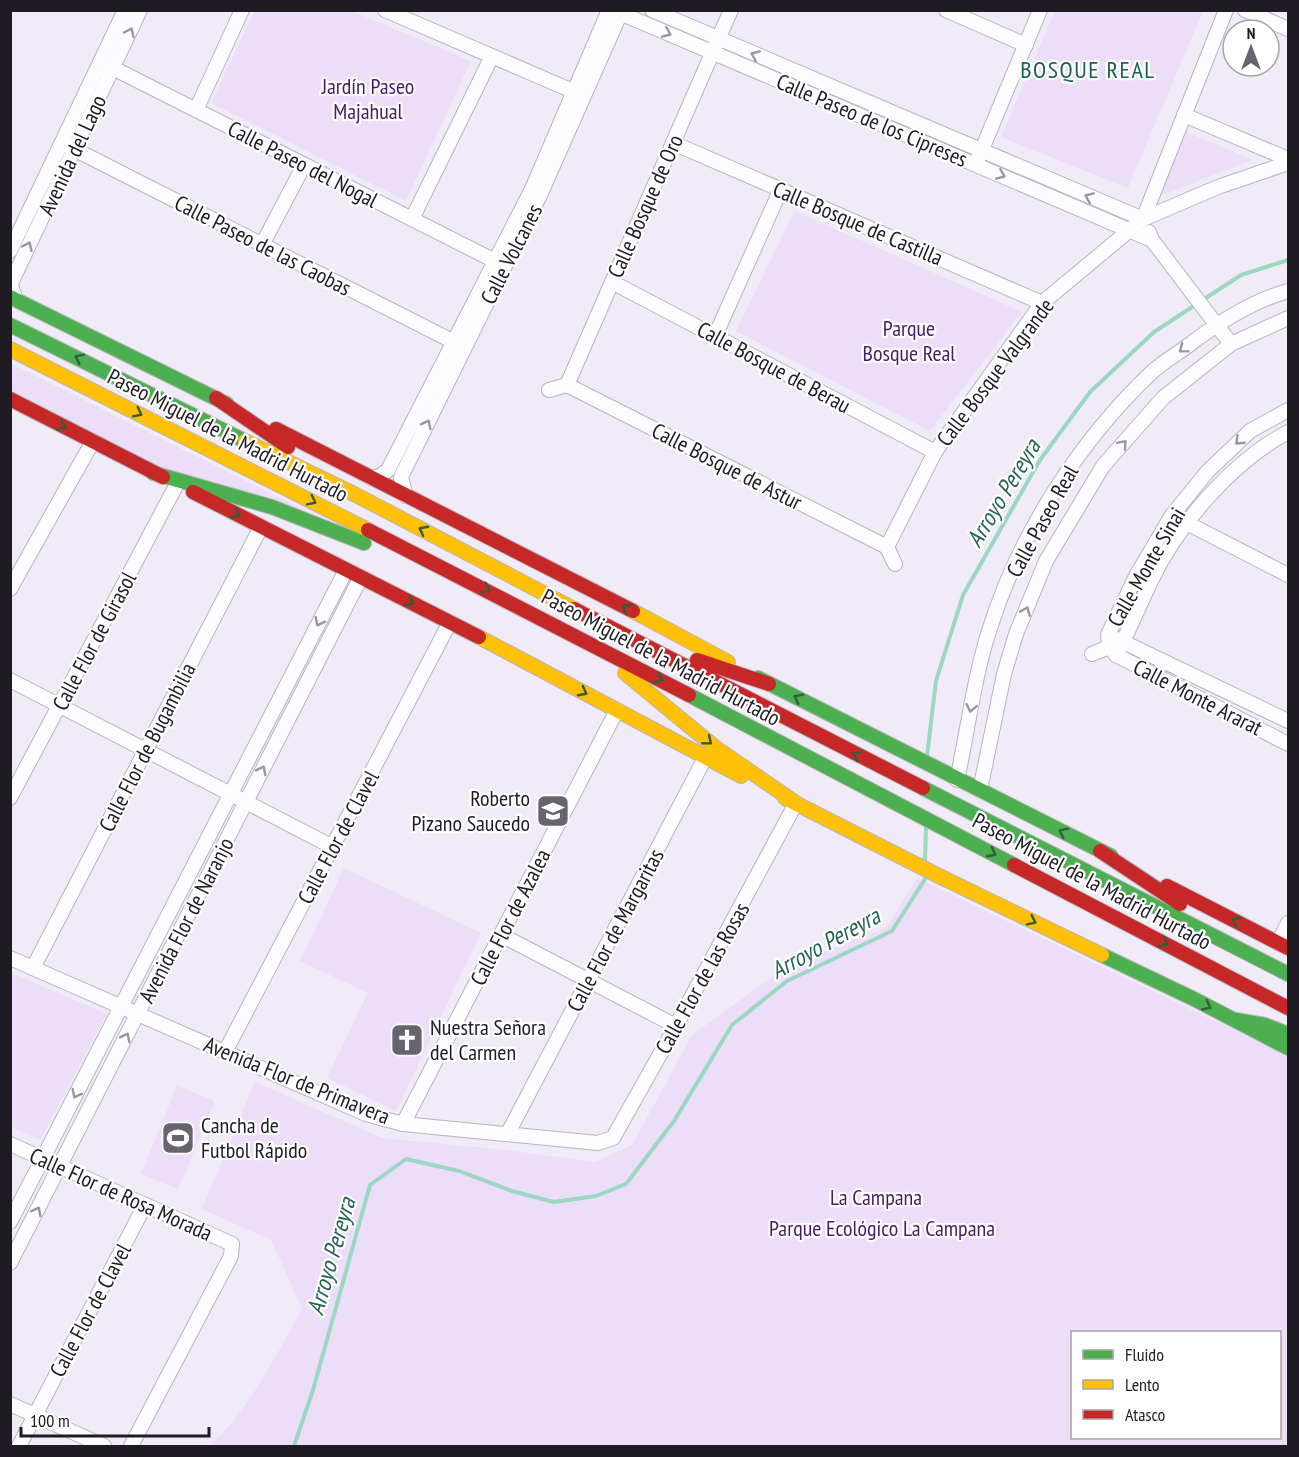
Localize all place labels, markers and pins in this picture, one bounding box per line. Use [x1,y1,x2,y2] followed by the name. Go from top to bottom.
[411,784,530,837] place label: Roberto Pizano Saucedo
[535,793,571,829] school or university icon: Roberto Pizano Saucedo
[430,1013,546,1066] place label: Nuestra Señora del Carmen
[389,1022,425,1058] church icon: Nuestra Señora del Carmen
[201,1111,307,1164] place label: Cancha de Futbol Rápido
[160,1120,196,1156] sports icon: Cancha de Futbol Rápido

